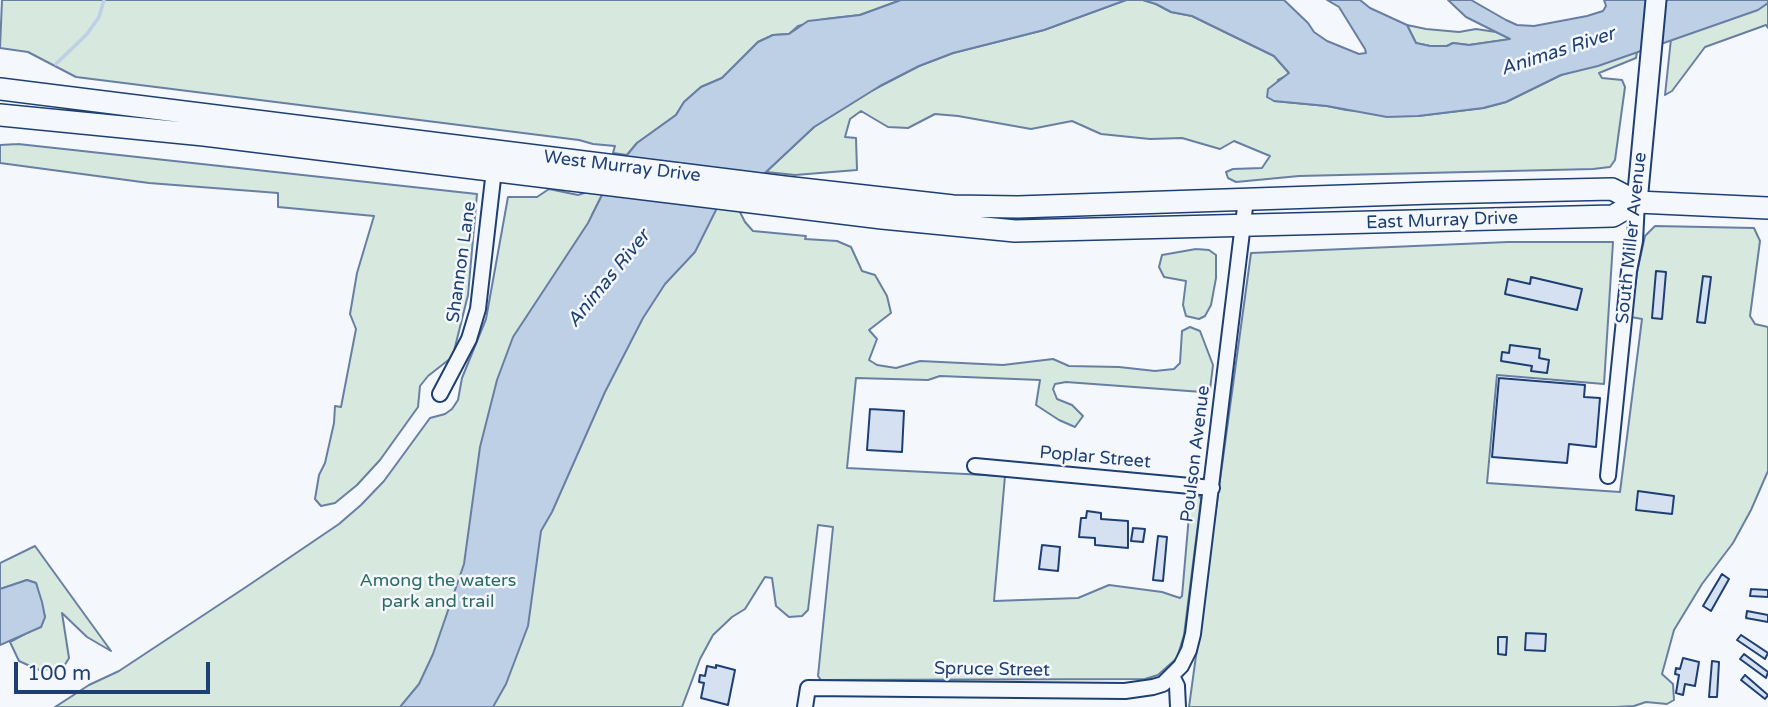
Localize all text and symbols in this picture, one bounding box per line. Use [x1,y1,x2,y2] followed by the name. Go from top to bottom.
[1498,23,1618,81] water label: Animas River
[542,147,702,187] street label: West Murray Drive
[1612,151,1652,325] street label: South Miller Avenue
[443,200,481,324] street label: Shannon Lane
[1366,208,1518,234] street label: East Murray Drive
[563,226,655,332] water label: Animas River
[1177,384,1215,524] street label: Poulson Avenue
[1038,442,1152,474] street label: Poplar Street
[359,570,517,612] park label: Among the waters park and trail
[18,648,214,692] scale bar
[934,658,1050,682] street label: Spruce Street
[27,661,91,686] text: 100 m

